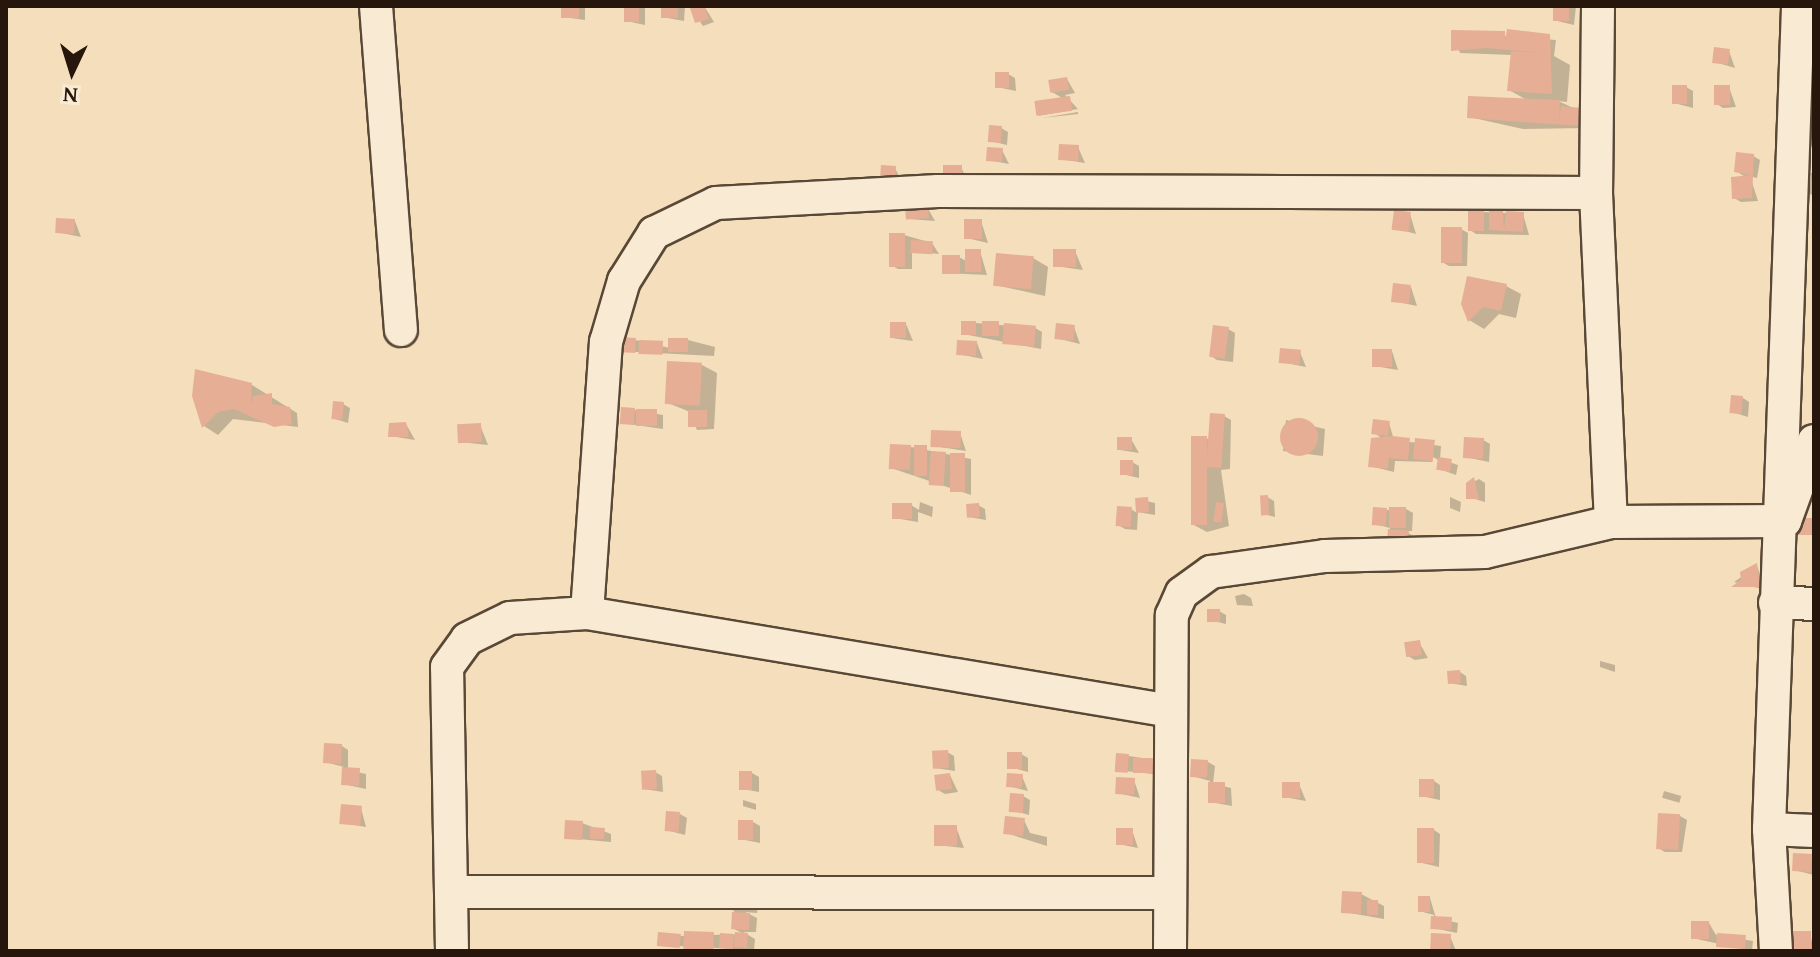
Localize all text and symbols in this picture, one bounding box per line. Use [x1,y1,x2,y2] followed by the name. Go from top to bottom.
[32,32,112,112] north arrow
[62,79,79,112] text: N

